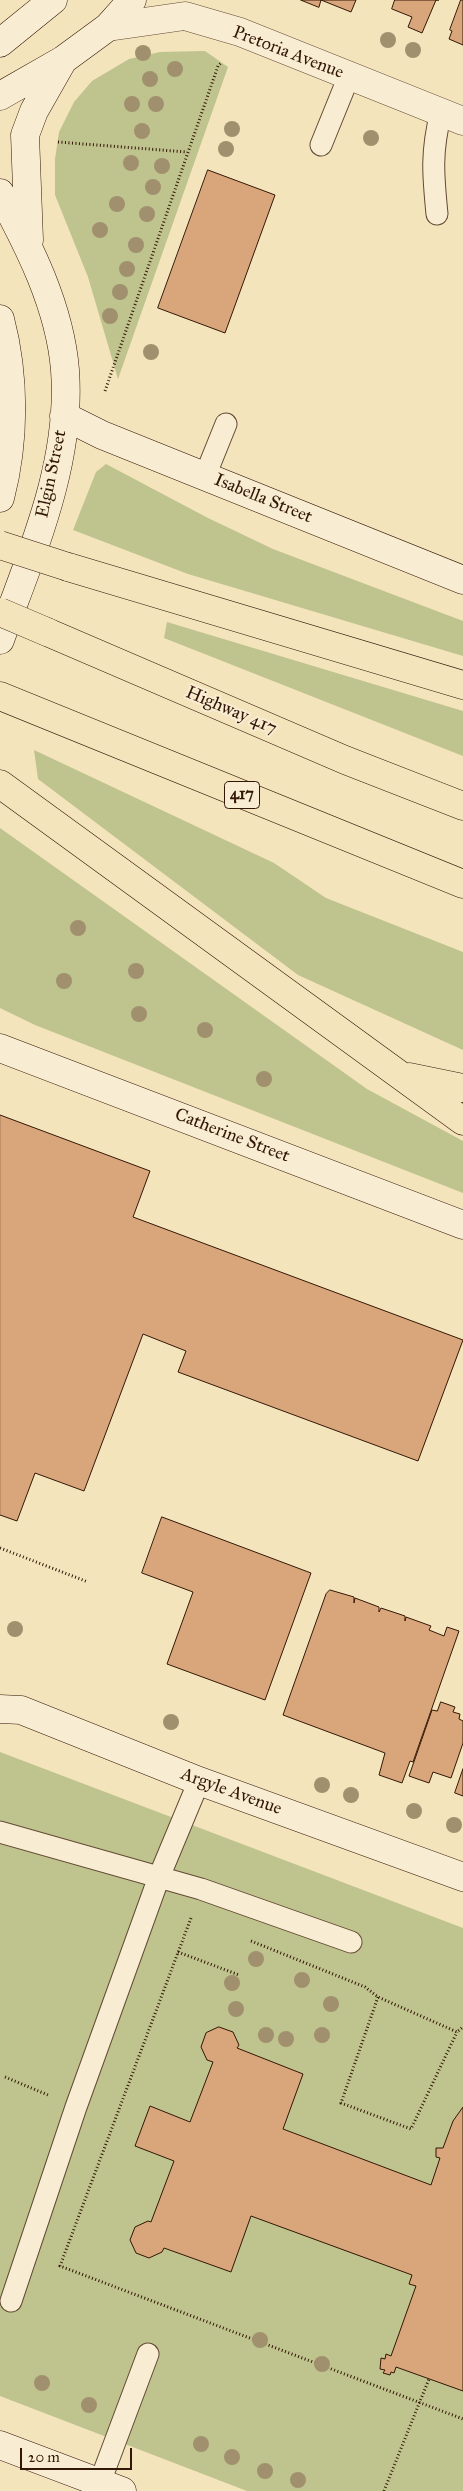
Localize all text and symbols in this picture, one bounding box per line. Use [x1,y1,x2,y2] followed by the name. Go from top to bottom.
[229,22,347,84] street label: Pretoria Avenue
[32,428,72,520] street label: Elgin Street
[211,470,315,528] street label: Isabella Street
[182,682,280,740] street label: Highway 417
[224,782,260,808] road number: 417
[172,1104,292,1168] street label: Catherine Street
[178,1764,284,1820] street label: Argyle Avenue
[22,2438,135,2470] scale bar
[28,2448,60,2466] text: 20 m

